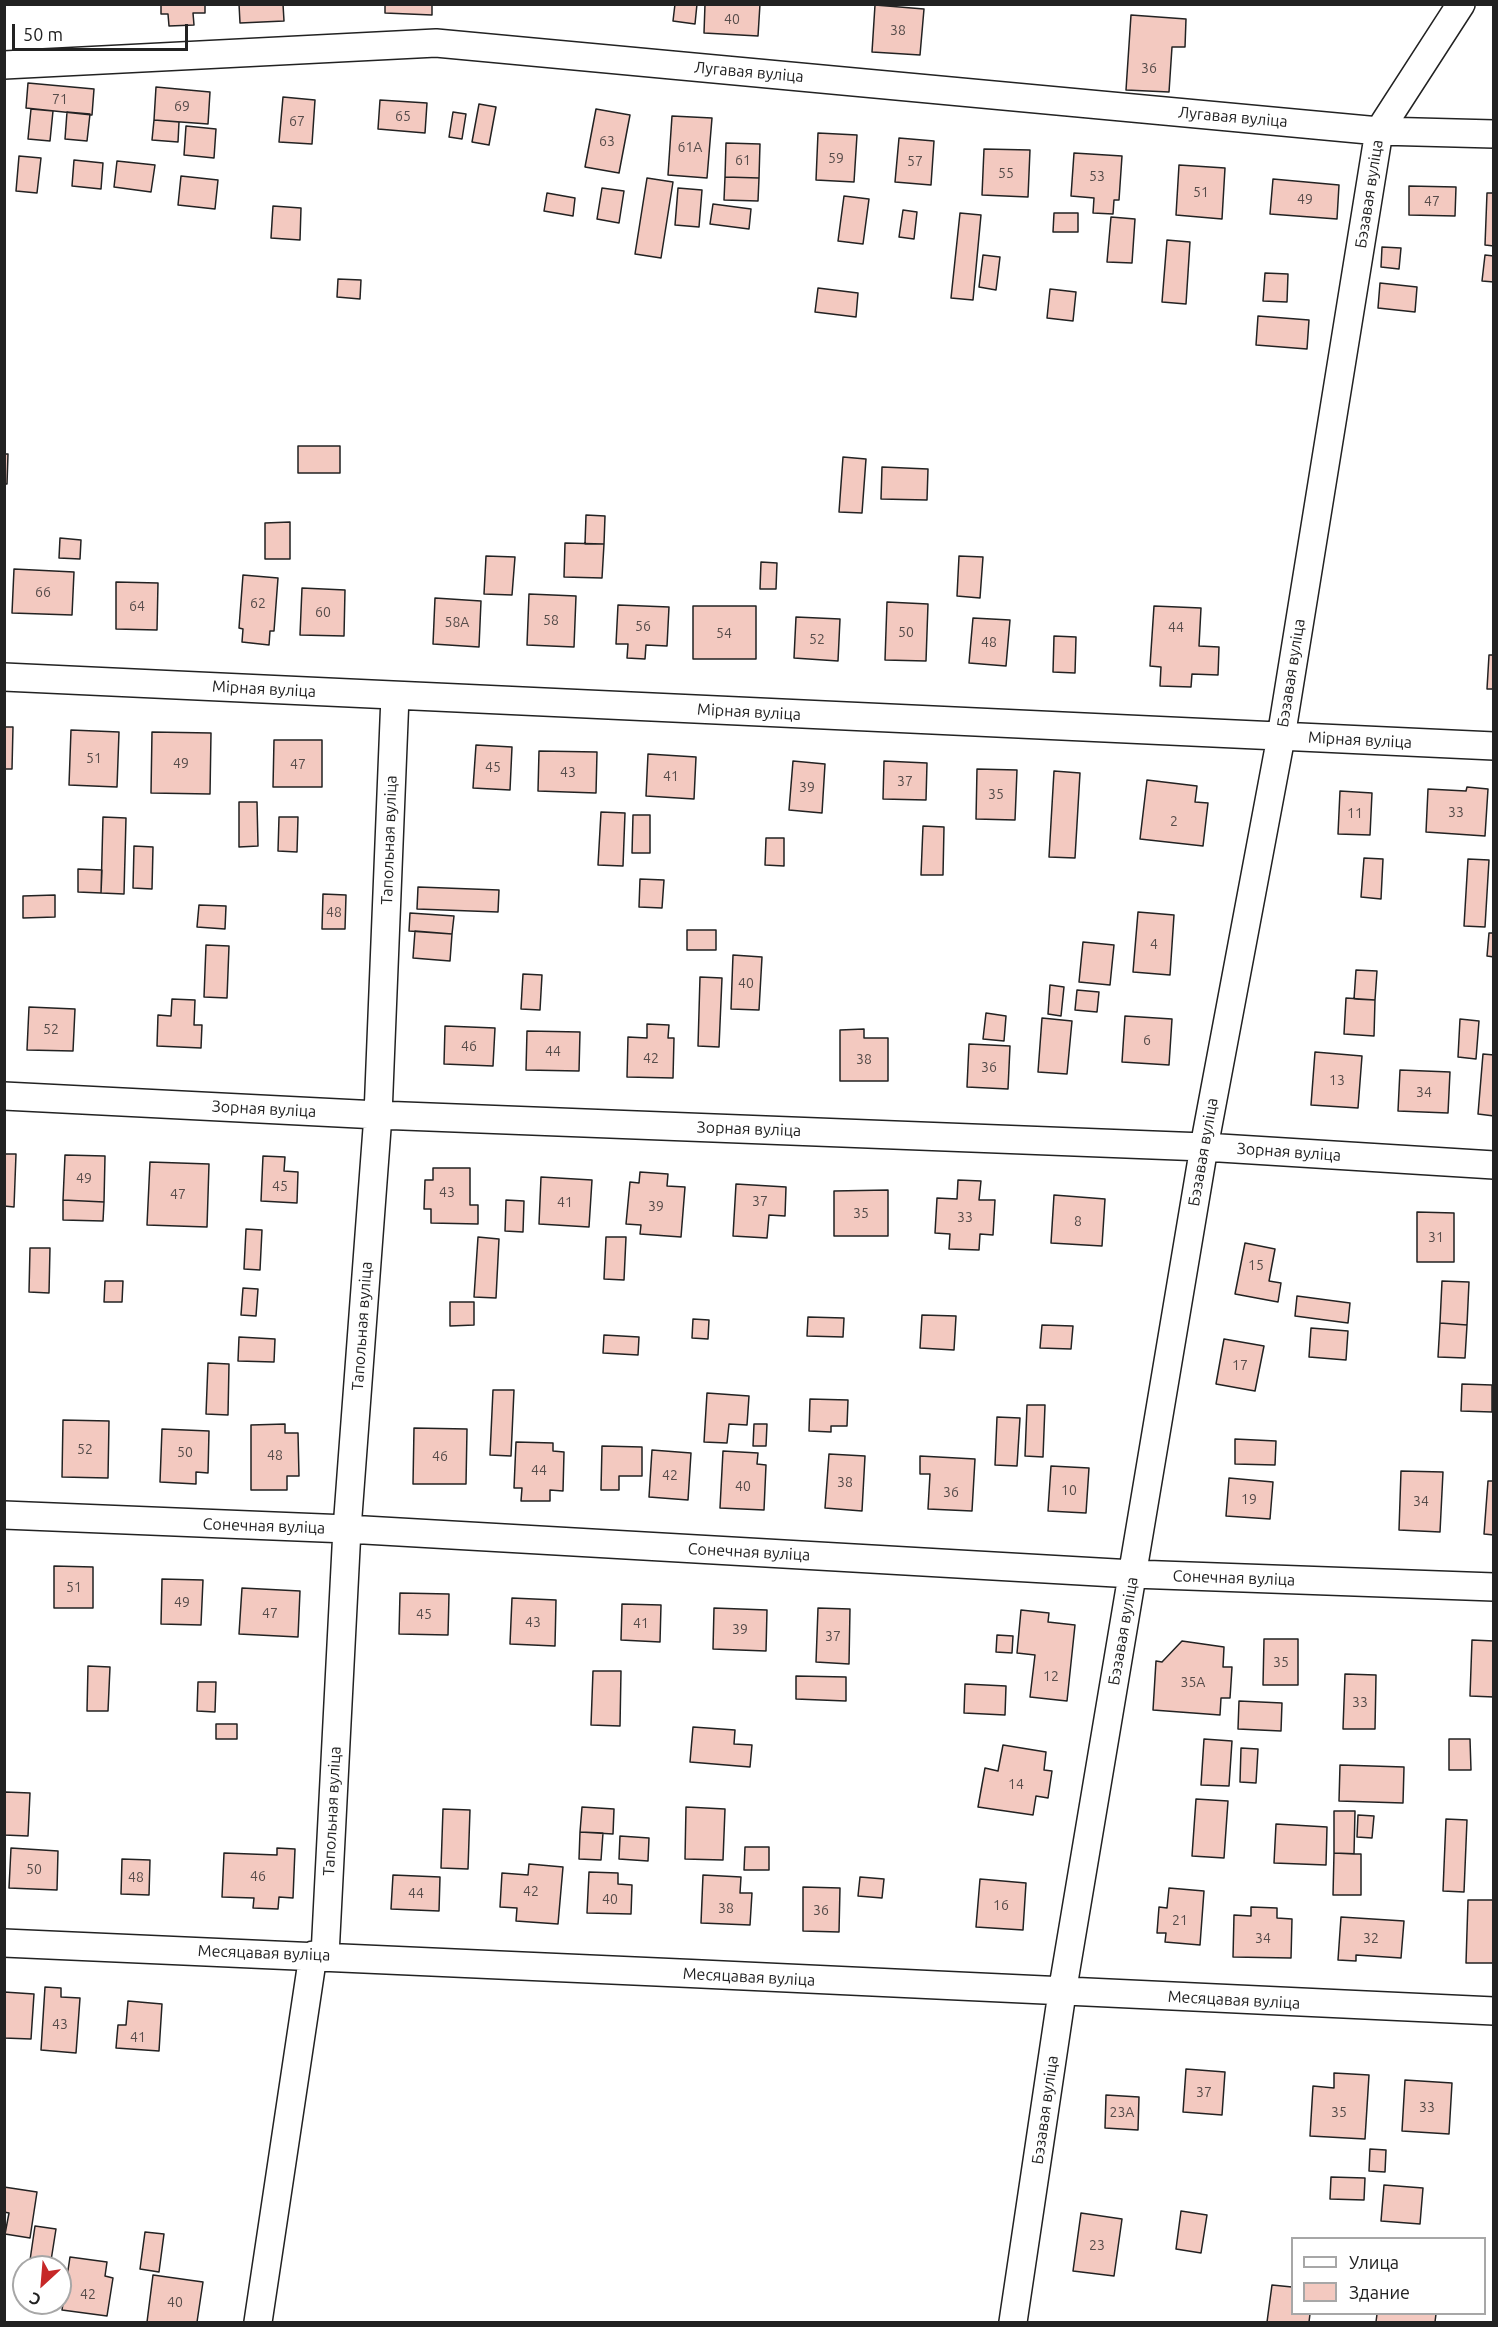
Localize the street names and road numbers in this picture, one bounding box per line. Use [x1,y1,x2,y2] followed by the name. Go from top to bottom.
[693,58,805,86] street label: Лугавая вуліца
[1177,103,1289,131] street label: Лугавая вуліца
[1351,138,1387,250] street label: Бэзавая вуліца
[1273,617,1309,729] street label: Бэзавая вуліца
[212,677,316,701] street label: Мірная вуліца
[697,700,801,724] street label: Мірная вуліца
[1308,728,1412,752] street label: Мірная вуліца
[377,775,401,905] street label: Тапольная вуліца
[1184,1096,1222,1208] street label: Бэзавая вуліца
[211,1097,317,1121] street label: Зорная вуліца
[696,1118,802,1140] street label: Зорная вуліца
[1236,1139,1342,1165] street label: Зорная вуліца
[348,1261,376,1391] street label: Тапольная вуліца
[202,1514,326,1538] street label: Сонечная вуліца
[687,1539,811,1565] street label: Сонечная вуліца
[1172,1566,1296,1590] street label: Сонечная вуліца
[1104,1575,1142,1687] street label: Бэзавая вуліца
[319,1746,345,1876] street label: Тапольная вуліца
[197,1941,331,1965] street label: Месяцавая вуліца
[682,1964,816,1990] street label: Месяцавая вуліца
[1167,1987,1301,2013] street label: Месяцавая вуліца
[1028,2054,1062,2166] street label: Бэзавая вуліца

